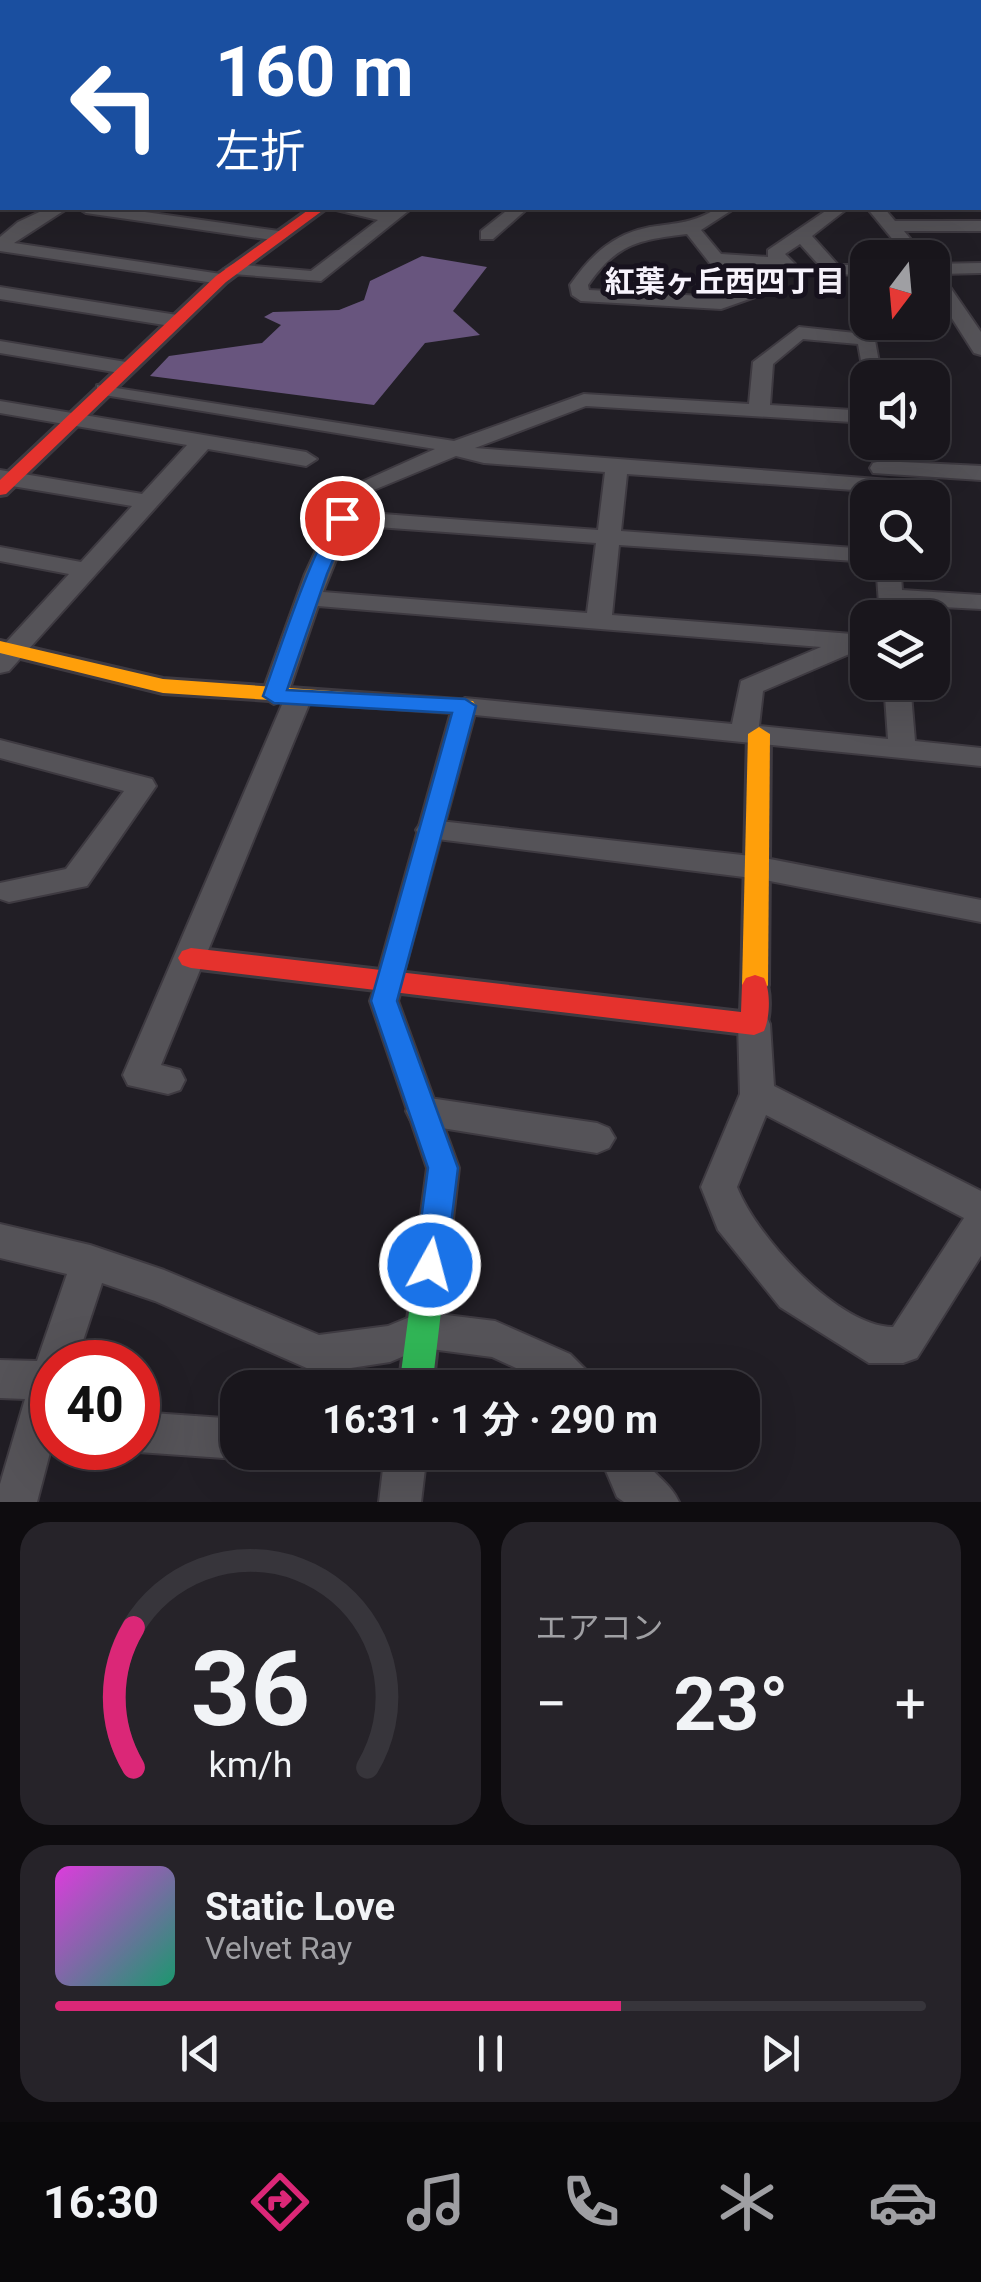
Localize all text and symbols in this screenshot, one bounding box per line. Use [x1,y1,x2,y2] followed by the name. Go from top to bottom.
[215,31,414,113] text: 160 m
[50,40,180,170] icon: left
[215,125,305,178] text: 左折
[850,240,950,340] north arrow
[850,240,950,700] map controls
[605,264,845,299] district label: 紅葉ヶ丘西四丁目
[850,360,950,460] button: sound
[300,476,385,561] pin
[850,480,950,580] button: search
[315,491,370,546] icon: arrive
[850,600,950,700] button: layers
[378,1213,482,1317] position arrow
[30,1340,160,1470] speed limit sign: 40
[322,1398,658,1442] text: 16:31 · 1 分 · 290 m
[536,1609,664,1647] text: エアコン
[191,1629,310,1750] text: 36
[673,1660,789,1748] text: 23°
[536,1672,567,1736] text: −
[895,1672,926,1736] text: +
[208,1744,292,1786] text: km/h
[205,1885,395,1929] text: Static Love
[205,1929,352,1967] text: Velvet Ray
[173,2026,228,2081] icon: previous
[463,2026,518,2081] icon: pause
[753,2026,808,2081] icon: next
[245,2167,315,2237] icon: directions
[401,2167,471,2237] icon: music
[556,2167,626,2237] icon: phone
[712,2167,782,2237] icon: climate
[868,2167,938,2237] icon: car
[43,2176,159,2229] text: 16:30

